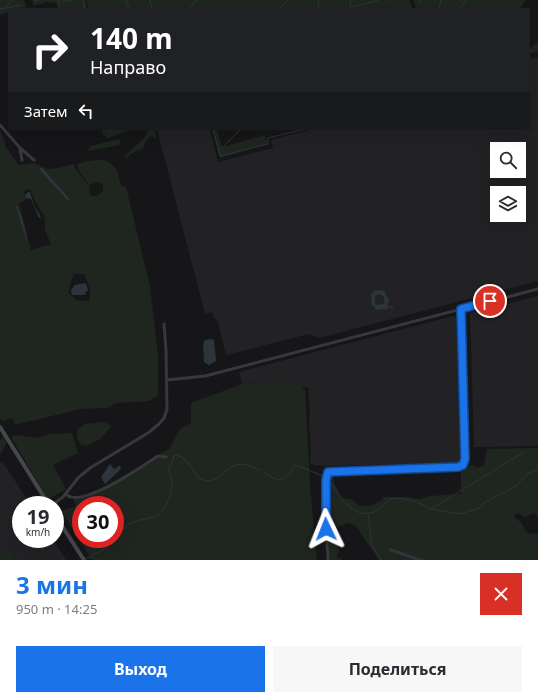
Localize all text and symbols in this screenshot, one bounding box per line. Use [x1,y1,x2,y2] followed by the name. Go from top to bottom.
[90,19,173,57] text: 140 m
[24,24,76,76] icon: right
[90,55,166,79] text: Направо
[75,100,97,122] icon: left
[24,101,67,121] text: Затем
[490,142,526,222] map controls
[490,142,526,178] button: search
[490,186,526,222] button: layers
[473,284,507,318] pin
[479,290,501,312] icon: arrive
[72,496,124,548] speed limit sign: 30
[27,503,49,530] text: 19
[305,508,347,550] position arrow
[26,525,50,539] text: km/h
[16,568,88,601] text: 3 мин
[480,573,522,615] button: close
[16,600,97,618] text: 950 m · 14:25
[16,646,265,692] button: Выход
[273,646,522,692] button: Поделиться

